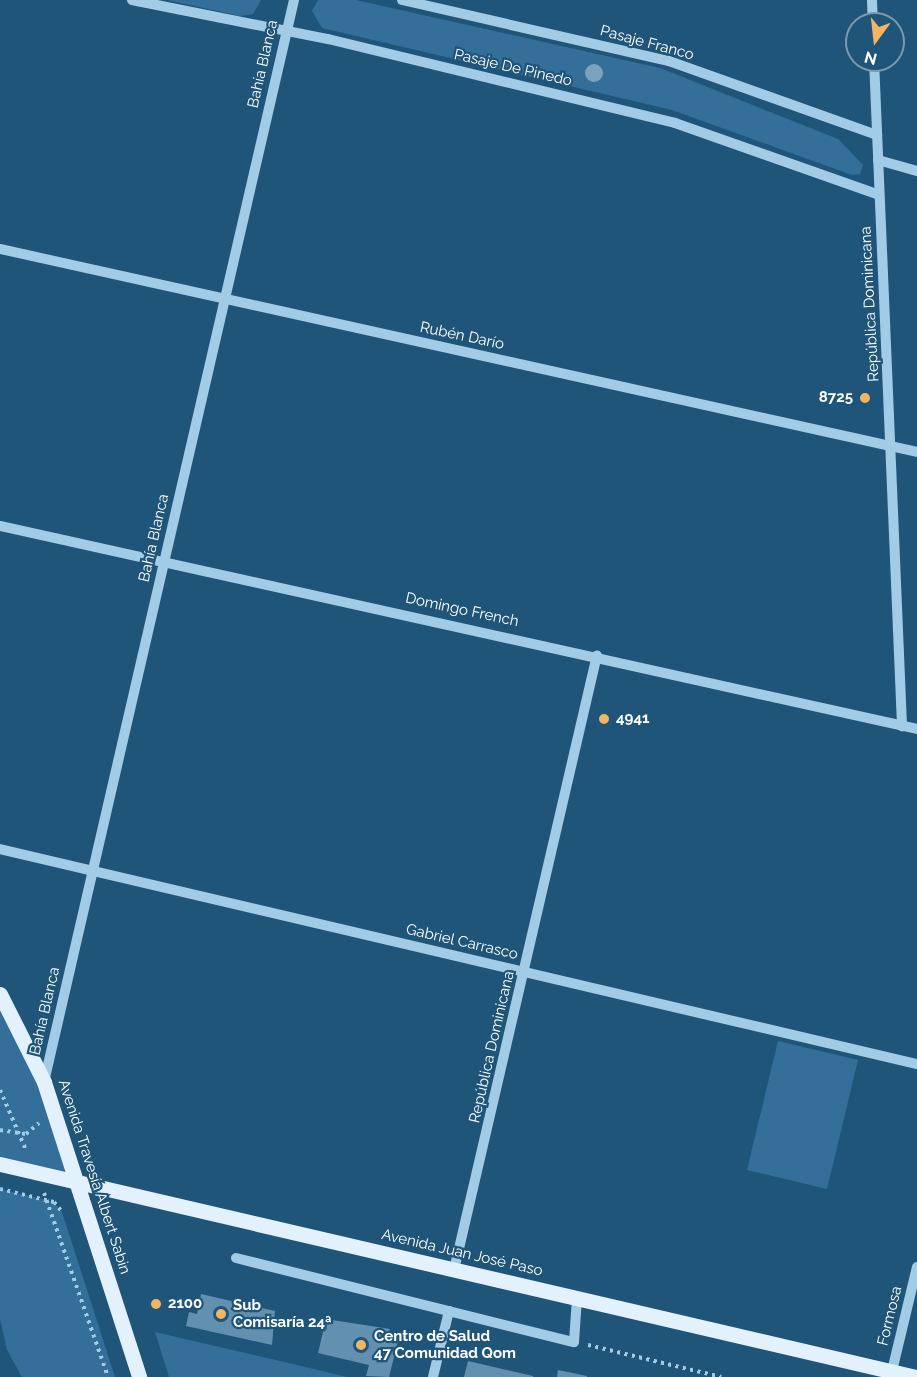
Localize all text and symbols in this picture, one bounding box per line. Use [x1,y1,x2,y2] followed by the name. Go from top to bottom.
[845,12,905,72] north arrow
[244,18,282,110] street label: Bahía Blanca
[598,22,696,64] street label: Pasaje Franco
[452,46,574,90] street label: Pasaje De Pinedo
[862,47,879,69] text: N
[857,226,883,382] street label: República Dominicana
[418,318,506,354] street label: Rubén Darío
[819,389,853,407] place label: 8725
[858,391,872,405] marker: 8725
[135,492,173,584] street label: Bahía Blanca
[404,589,520,631] street label: Domingo French
[616,710,649,728] place label: 4941
[597,712,611,726] marker: 4941
[404,920,520,964] street label: Gabriel Carrasco
[26,965,64,1057] street label: Bahía Blanca
[466,969,518,1125] street label: República Dominicana
[54,1077,134,1277] street label: Avenida Travesía Albert Sabin
[379,1226,545,1280] street label: Avenida Juan José Paso
[874,1284,906,1348] street label: Formosa
[168,1295,202,1313] place label: 2100
[233,1296,332,1331] place label: Sub Comisaría 24ª
[149,1297,163,1311] marker: 2100
[214,1307,228,1321] marker: Sub Comisaría 24ª
[374,1327,516,1362] place label: Centro de Salud 47 Comunidad Qom
[352,1336,370,1354] marker: Centro de Salud 47 Comunidad Qom

